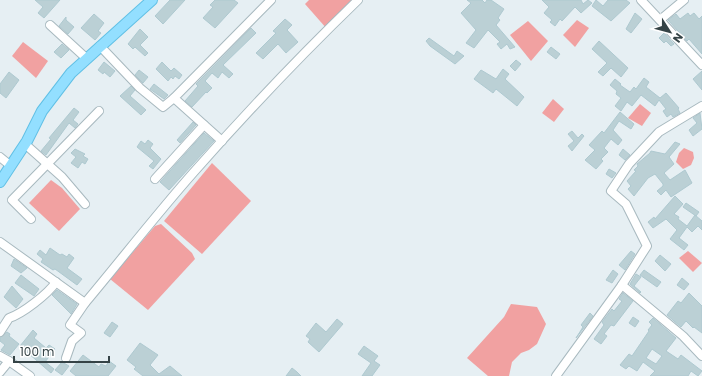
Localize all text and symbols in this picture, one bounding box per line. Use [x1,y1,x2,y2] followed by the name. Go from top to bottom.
[650,12,690,52] north arrow
[669,30,687,46] text: N
[14,338,109,364] scale bar
[20,343,54,360] text: 100 m

